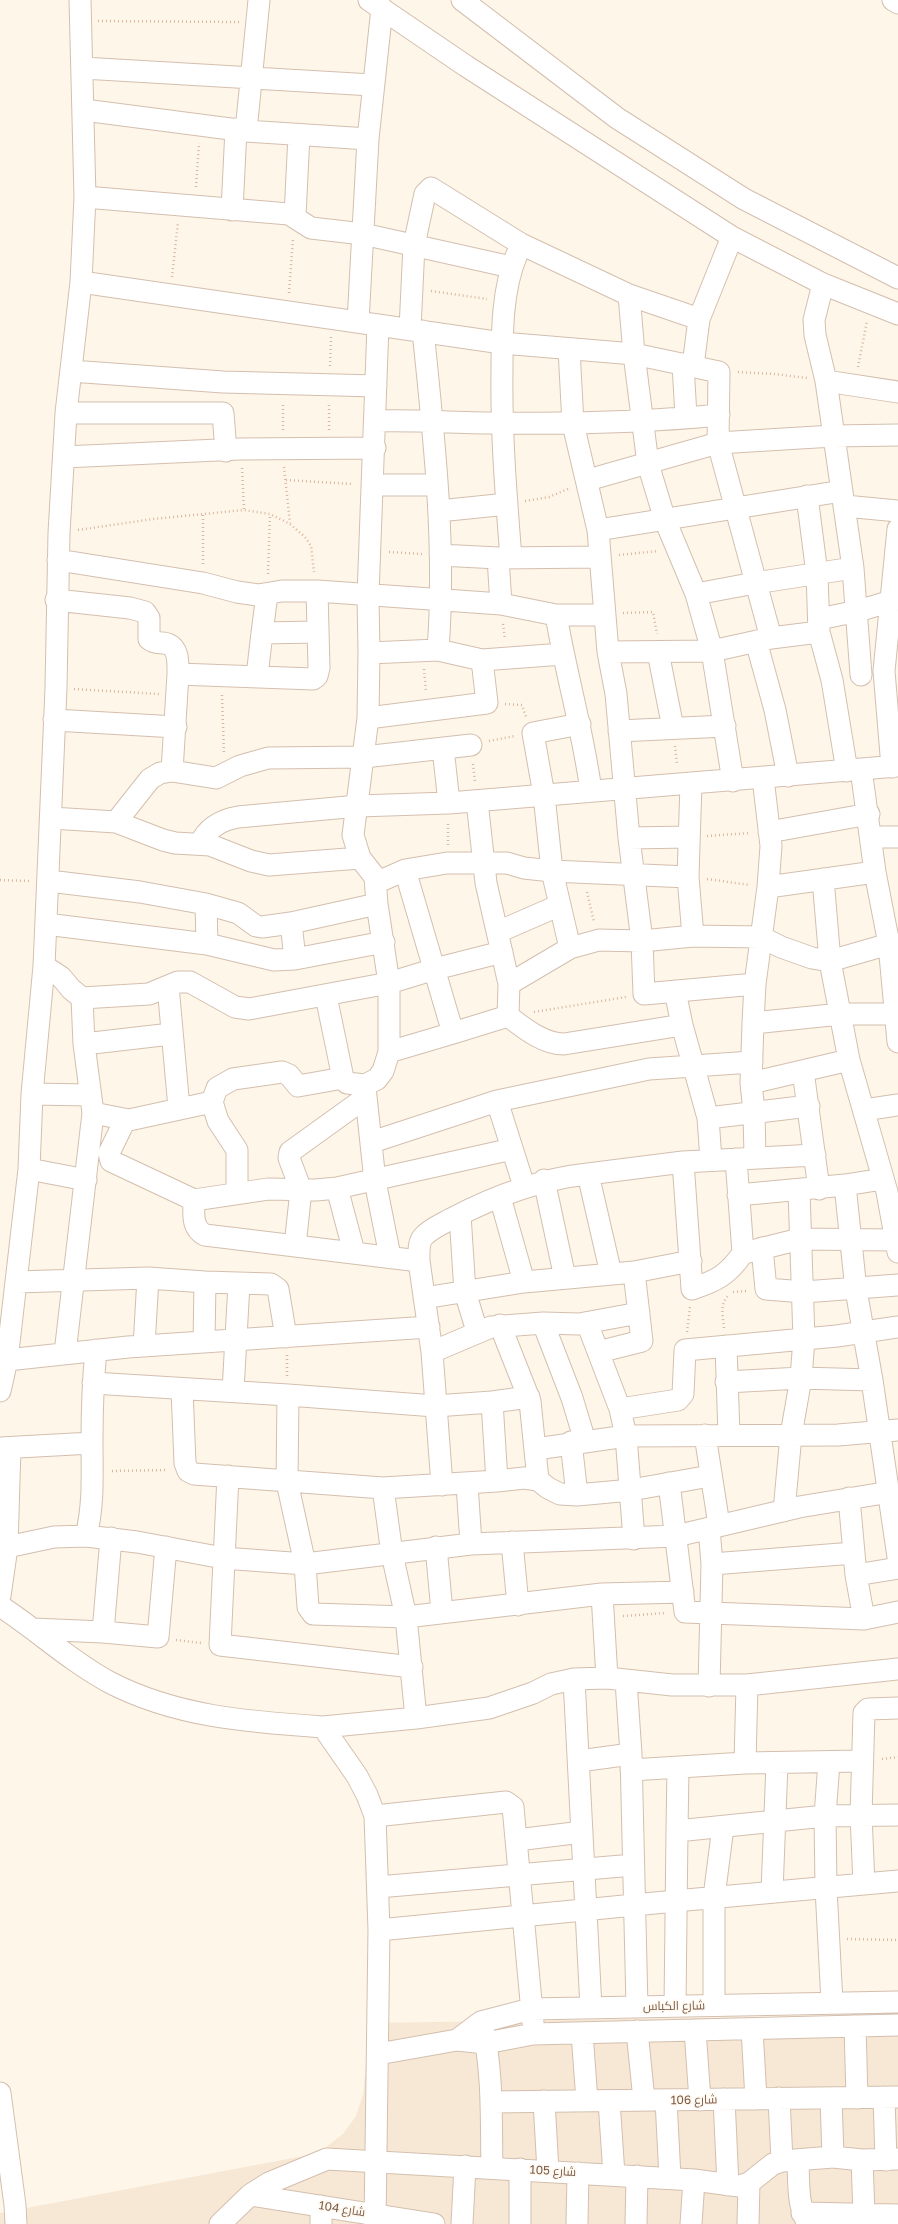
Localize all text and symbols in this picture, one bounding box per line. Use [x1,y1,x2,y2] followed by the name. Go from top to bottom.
[643,1998,705,2014] street label: شارع الكباس
[670,2092,718,2108] street label: شارع 106
[529,2163,577,2179] street label: شارع 105
[318,2198,366,2220] street label: شارع 104

